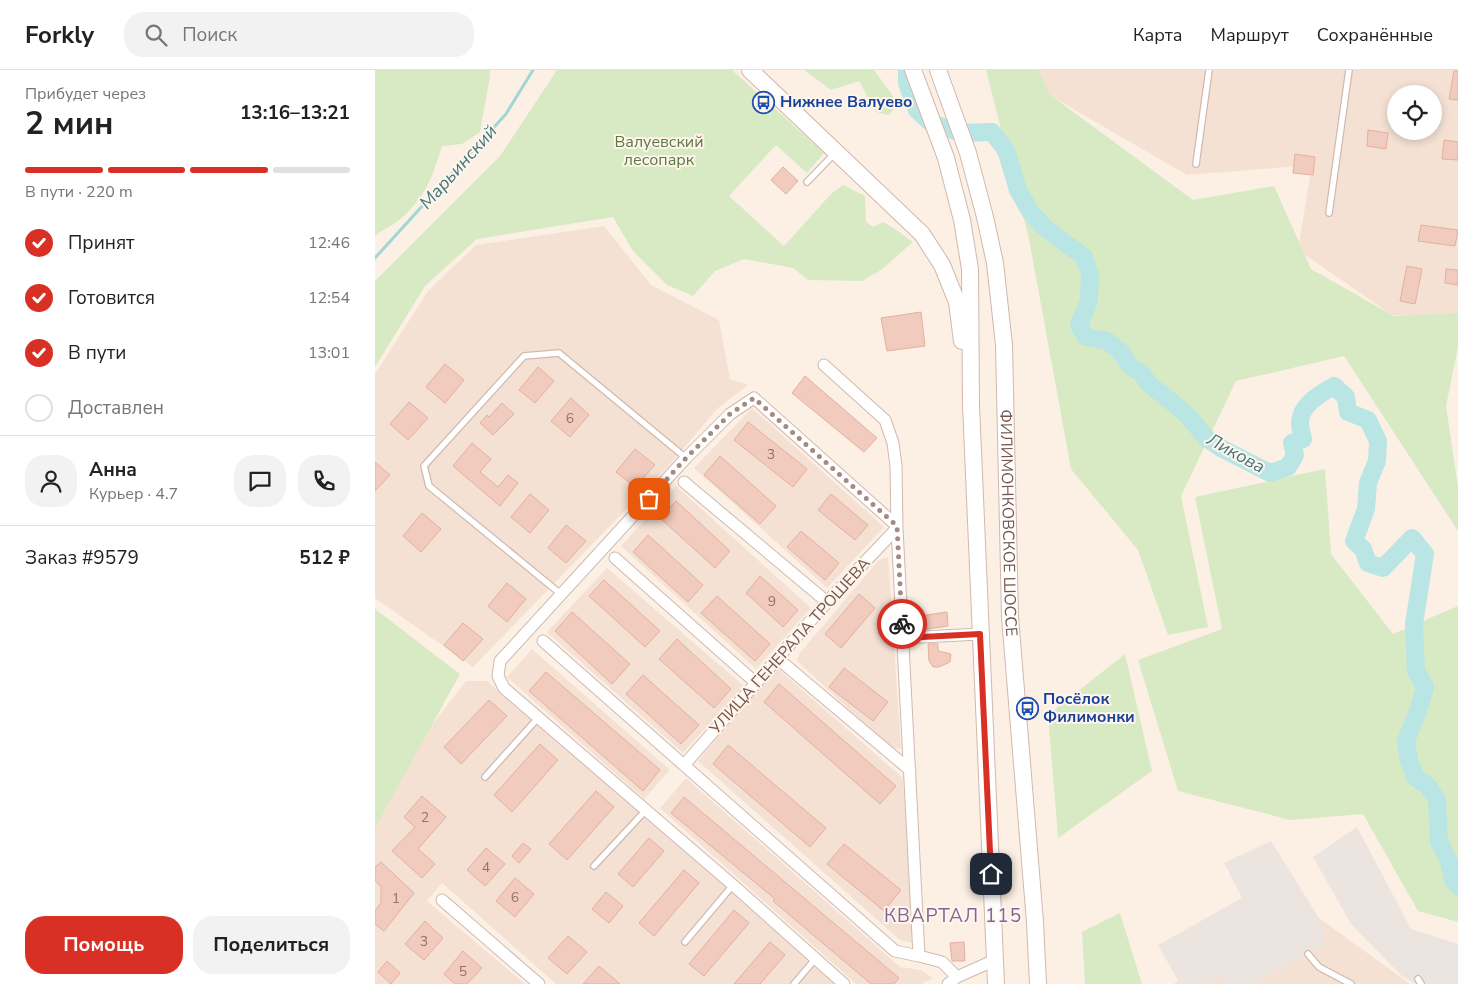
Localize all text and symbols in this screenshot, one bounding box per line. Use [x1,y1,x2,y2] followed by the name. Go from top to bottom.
[124,12,474,57] search box
[25,19,94,51] text: Forkly
[142,21,170,49] icon: search
[182,22,237,48] text: Поиск
[1133,23,1183,47] text: Карта
[1211,23,1289,47] text: Маршрут
[1317,23,1433,47] text: Сохранённые
[25,83,146,105] text: Прибудет через
[1387,85,1442,140] map controls
[1387,85,1442,140] button: locate
[752,90,776,114] bus stop icon: Нижнее Валуево
[780,91,913,113] place label: Нижнее Валуево
[240,100,350,126] text: 13:16–13:21
[25,102,114,145] text: 2 мин
[414,120,502,214] water label: Марьинский
[614,131,704,171] park label: Валуевский лесопарк
[25,181,133,203] text: В пути · 220 m
[25,229,53,257] icon: check
[68,230,135,256] text: Принят
[308,232,350,254] text: 12:46
[25,284,53,312] icon: check
[68,285,155,311] text: Готовится
[308,287,350,309] text: 12:54
[25,339,53,367] icon: check
[68,340,126,366] text: В пути
[308,342,350,364] text: 13:01
[68,395,164,421] text: Доставлен
[566,409,574,428] house number: 6
[994,409,1023,637] street label: ФИЛИМОНКОВСКОЕ ШОССЕ
[1202,427,1269,479] water label: Ликова
[767,445,775,464] house number: 3
[25,455,77,507] button: person
[234,455,286,507] button: chat
[298,455,350,507] button: phone
[89,457,137,483] text: Анна
[628,478,670,520] pin
[89,483,178,505] text: Курьер · 4.7
[635,485,663,513] icon: bag
[25,545,139,571] text: Заказ #9579
[299,545,350,571] text: 512 ₽
[704,553,876,740] street label: УЛИЦА ГЕНЕРАЛА ТРОШЕВА
[768,592,776,611] house number: 9
[877,599,927,649] courier
[888,610,916,638] icon: bike
[1043,688,1135,728] place label: Посёлок Филимонки
[1015,696,1039,720] bus stop icon: Посёлок Филимонки
[421,808,429,827] house number: 2
[970,853,1012,895] pin
[482,858,490,877] house number: 4
[977,860,1005,888] icon: home
[511,888,519,907] house number: 6
[392,889,400,908] house number: 1
[884,903,1022,929] district label: КВАРТАЛ 115
[25,916,183,974] button: Помощь
[193,916,350,974] button: Поделиться
[420,932,428,951] house number: 3
[459,962,467,981] house number: 5

